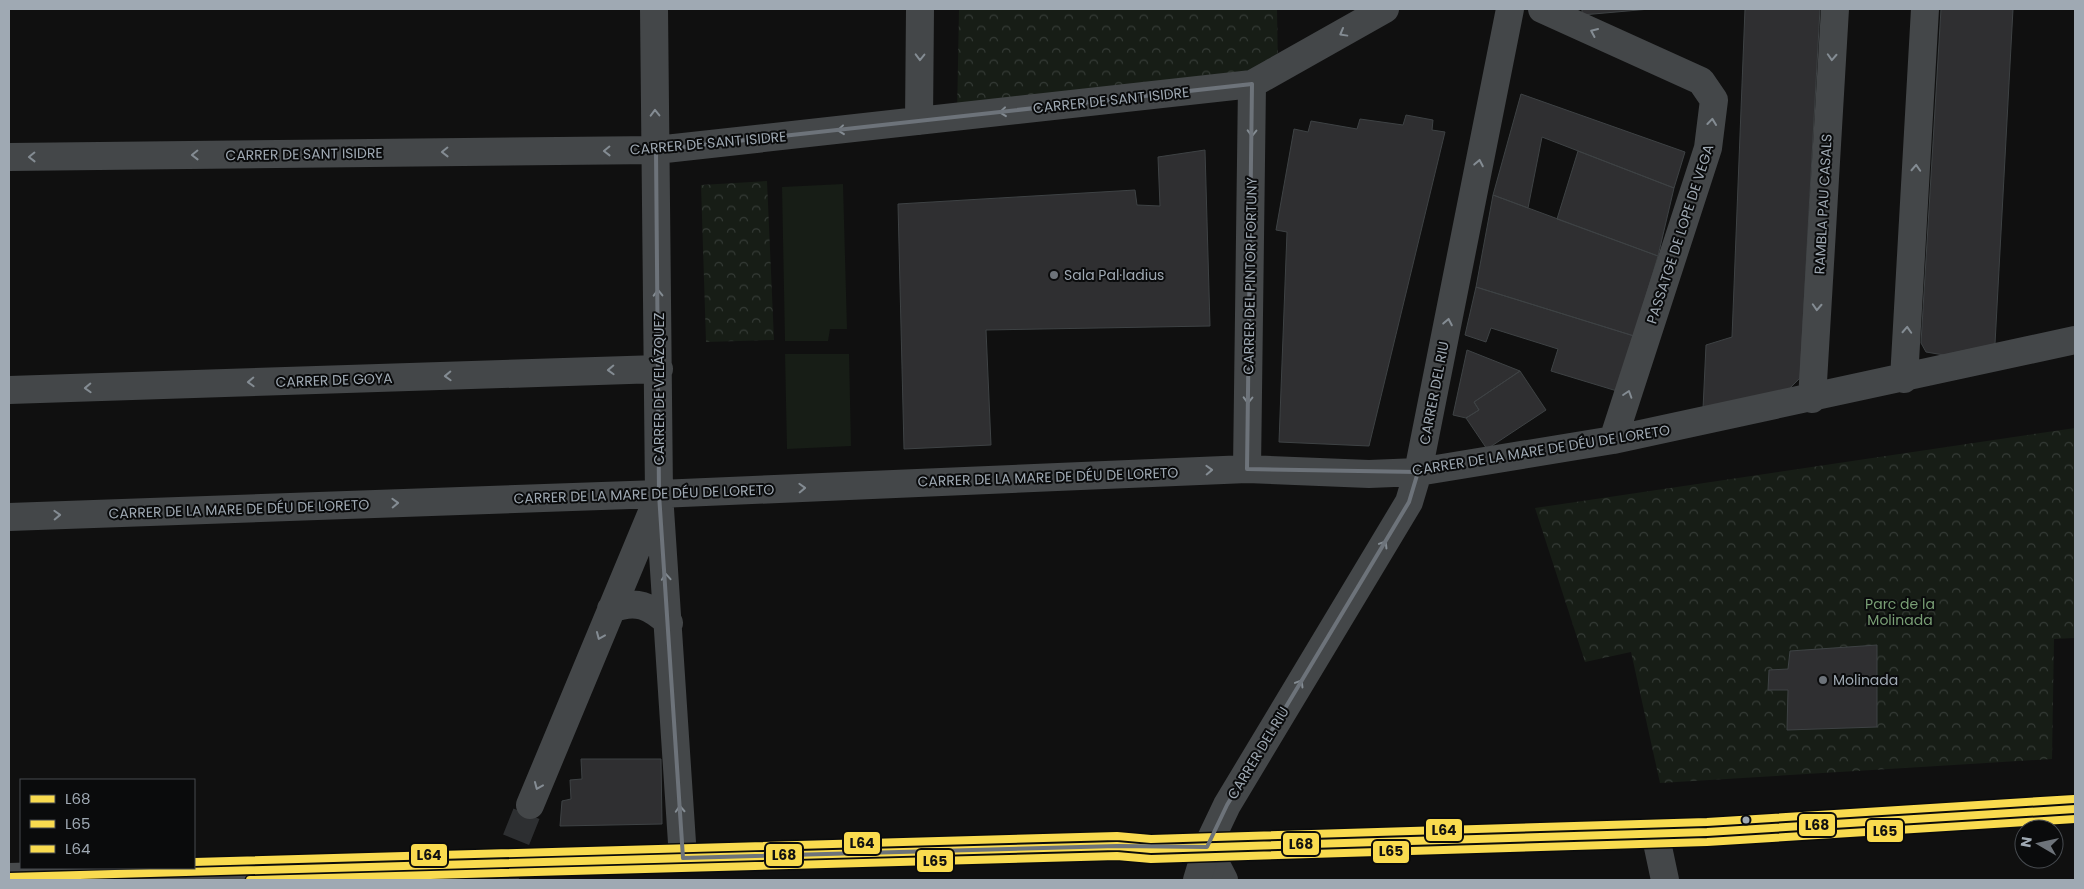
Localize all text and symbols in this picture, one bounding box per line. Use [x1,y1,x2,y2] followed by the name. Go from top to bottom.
[1339,26,1348,36] one-way arrow
[1590,28,1599,39] one-way arrow
[914,54,925,62] one-way arrow
[1826,54,1837,62] one-way arrow
[1032,82,1190,118] street label: CARRER DE SANT ISIDRE
[999,106,1007,117] one-way arrow
[650,108,660,116] one-way arrow
[1706,117,1717,125] one-way arrow
[837,124,845,135] one-way arrow
[629,126,787,160] street label: CARRER DE SANT ISIDRE
[1246,129,1257,137] one-way arrow
[1809,133,1837,275] street label: RAMBLA PAU CASALS
[1642,142,1718,326] street label: PASSATGE DE LOPE DE VEGA
[225,143,383,165] street label: CARRER DE SANT ISIDRE
[603,146,610,156] one-way arrow
[440,147,448,157] one-way arrow
[190,150,198,160] one-way arrow
[28,152,36,162] one-way arrow
[1473,159,1484,167] one-way arrow
[1910,163,1921,171] one-way arrow
[1238,177,1262,375] street label: CARRER DEL PINTOR FORTUNY
[1064,265,1164,285] place label: Sala Pal·ladius
[1048,269,1060,281] marker: Sala Pal·ladius
[653,288,663,296] one-way arrow
[1812,303,1823,311] one-way arrow
[649,313,669,465] street label: CARRER DE VELÁZQUEZ
[1442,318,1452,327] one-way arrow
[1901,326,1912,334] one-way arrow
[1414,340,1454,446] street label: CARRER DEL RIU
[606,365,614,376] one-way arrow
[275,368,393,392] street label: CARRER DE GOYA
[444,370,452,381] one-way arrow
[246,377,254,388] one-way arrow
[84,382,92,393] one-way arrow
[1623,390,1633,399] one-way arrow
[1243,396,1253,404] one-way arrow
[1411,420,1671,480] street label: CARRER DE LA MARE DE DÉU DE LORETO
[917,462,1179,492] street label: CARRER DE LA MARE DE DÉU DE LORETO
[1205,465,1213,476] one-way arrow
[513,479,775,509] street label: CARRER DE LA MARE DE DÉU DE LORETO
[798,482,806,493] one-way arrow
[108,494,370,524] street label: CARRER DE LA MARE DE DÉU DE LORETO
[392,498,399,508] one-way arrow
[54,510,62,520] one-way arrow
[1377,540,1387,549] one-way arrow
[660,573,671,581] one-way arrow
[1865,594,1935,630] park label: Parc de la Molinada
[596,631,606,639] one-way arrow
[1833,670,1898,690] place label: Molinada
[1817,674,1829,686] marker: Molinada
[1294,680,1304,689] one-way arrow
[1222,703,1294,803] street label: CARRER DEL RIU
[20,779,195,869] legend
[533,781,544,790] one-way arrow
[65,788,90,809] text: L68
[675,805,686,813] one-way arrow
[65,813,90,834] text: L65
[1798,813,1836,837] line badge: L68
[1741,815,1751,825] unlabelled marker
[1805,815,1829,835] text: L68
[1425,818,1463,842] line badge: L64
[1866,819,1904,843] line badge: L65
[2014,819,2064,869] north arrow
[1431,820,1457,840] text: L64
[1873,821,1897,841] text: L65
[843,831,881,855] line badge: L64
[1282,832,1320,856] line badge: L68
[849,833,875,853] text: L64
[1289,834,1313,854] text: L68
[2015,835,2037,849] text: N
[65,838,90,859] text: L64
[1372,840,1410,864] line badge: L65
[1379,841,1403,861] text: L65
[410,843,448,867] line badge: L64
[765,843,803,867] line badge: L68
[416,845,442,865] text: L64
[772,845,796,865] text: L68
[916,849,954,873] line badge: L65
[923,851,947,871] text: L65

